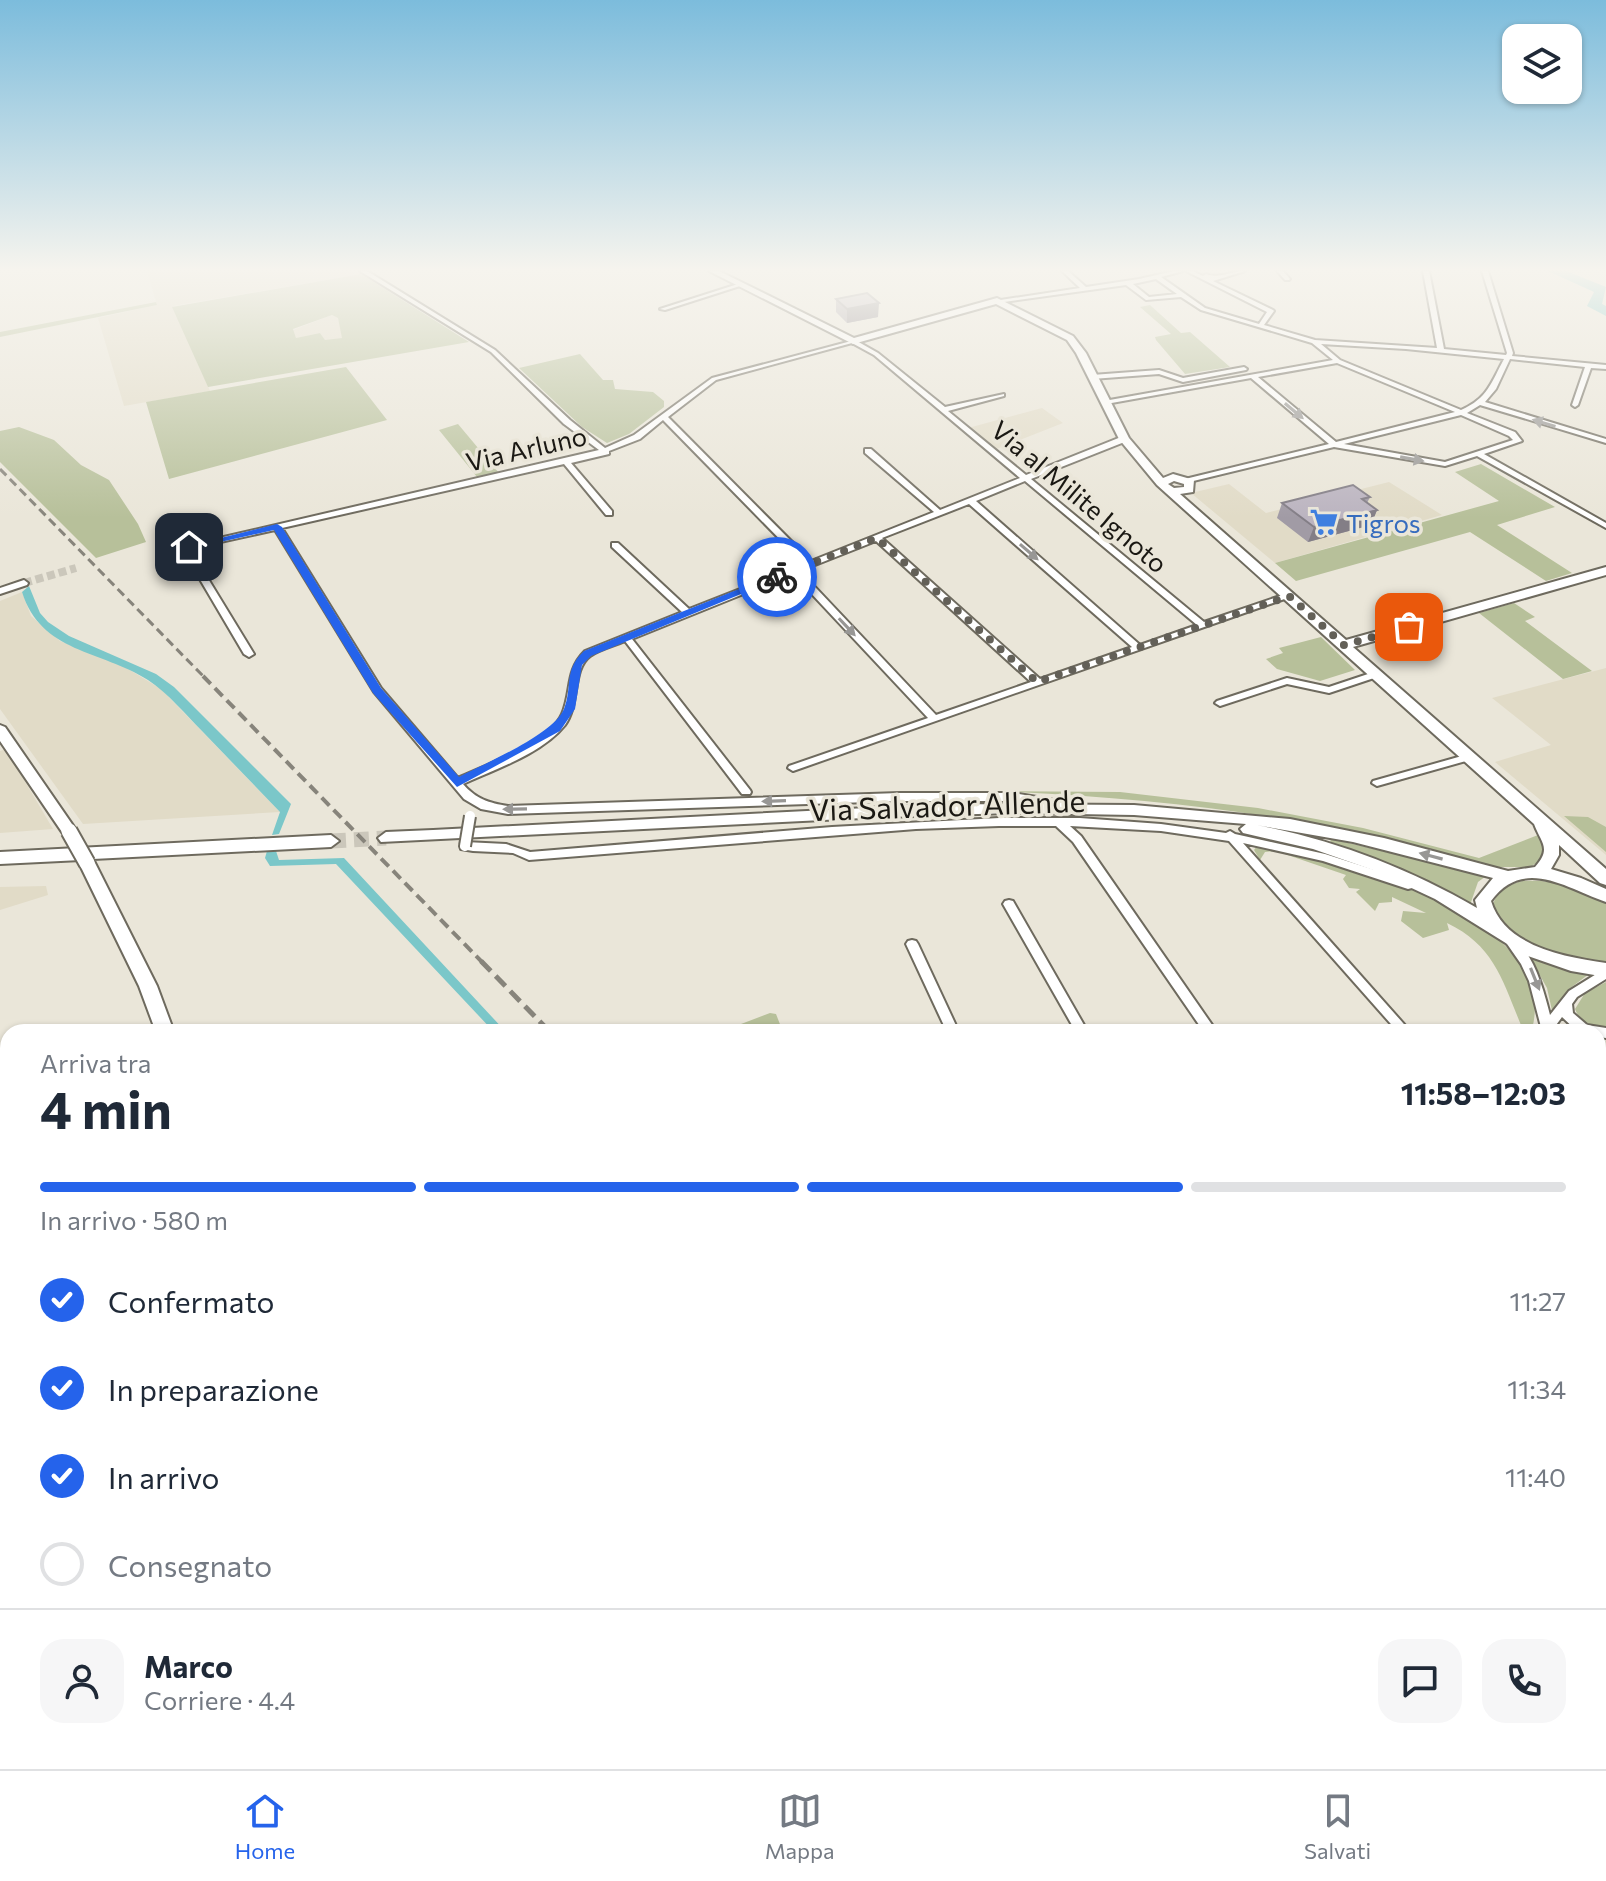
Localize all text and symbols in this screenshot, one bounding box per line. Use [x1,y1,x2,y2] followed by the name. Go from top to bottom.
[1502,24,1582,104] map controls
[1502,24,1582,104] button: layers
[1284,402,1304,418] one-way arrow
[986,413,1174,579] street label: Via al Milite Ignoto
[1532,416,1556,429] one-way arrow
[463,419,589,477] street label: Via Arluno
[1400,453,1425,466] one-way arrow
[1309,507,1339,537] supermarket icon: Tigros
[1346,507,1420,538] place label: Tigros
[155,513,223,581] pin
[167,525,211,569] icon: home
[737,537,817,617] courier
[1019,542,1038,560] one-way arrow
[755,555,799,599] icon: bike
[1375,593,1443,661] pin
[1387,605,1431,649] icon: bag
[837,617,856,636] one-way arrow
[808,781,1086,827] street label: Via Salvador Allende
[761,795,786,808] one-way arrow
[502,803,527,816] one-way arrow
[1418,850,1443,862] one-way arrow
[1529,967,1542,991] one-way arrow
[40,1047,151,1078] text: Arriva tra
[1401,1074,1566,1111] text: 11:58–12:03
[40,1076,172,1140] text: 4 min
[40,1204,228,1235] text: In arrivo · 580 m
[40,1278,84,1322] icon: check
[108,1282,274,1319] text: Confermato
[1510,1285,1566,1316] text: 11:27
[40,1366,84,1410] icon: check
[108,1370,319,1407] text: In preparazione
[1507,1373,1566,1404] text: 11:34
[40,1454,84,1498] icon: check
[108,1458,219,1495] text: In arrivo
[1505,1461,1566,1492] text: 11:40
[108,1546,272,1583] text: Consegnato
[40,1639,124,1723] button: person
[1378,1639,1462,1723] button: chat
[1482,1639,1566,1723] button: phone
[144,1647,233,1684] text: Marco
[144,1684,295,1715] text: Corriere · 4.4
[235,1789,295,1864] tab: Home
[765,1789,835,1864] tab: Mappa
[1304,1789,1371,1864] tab: Salvati

